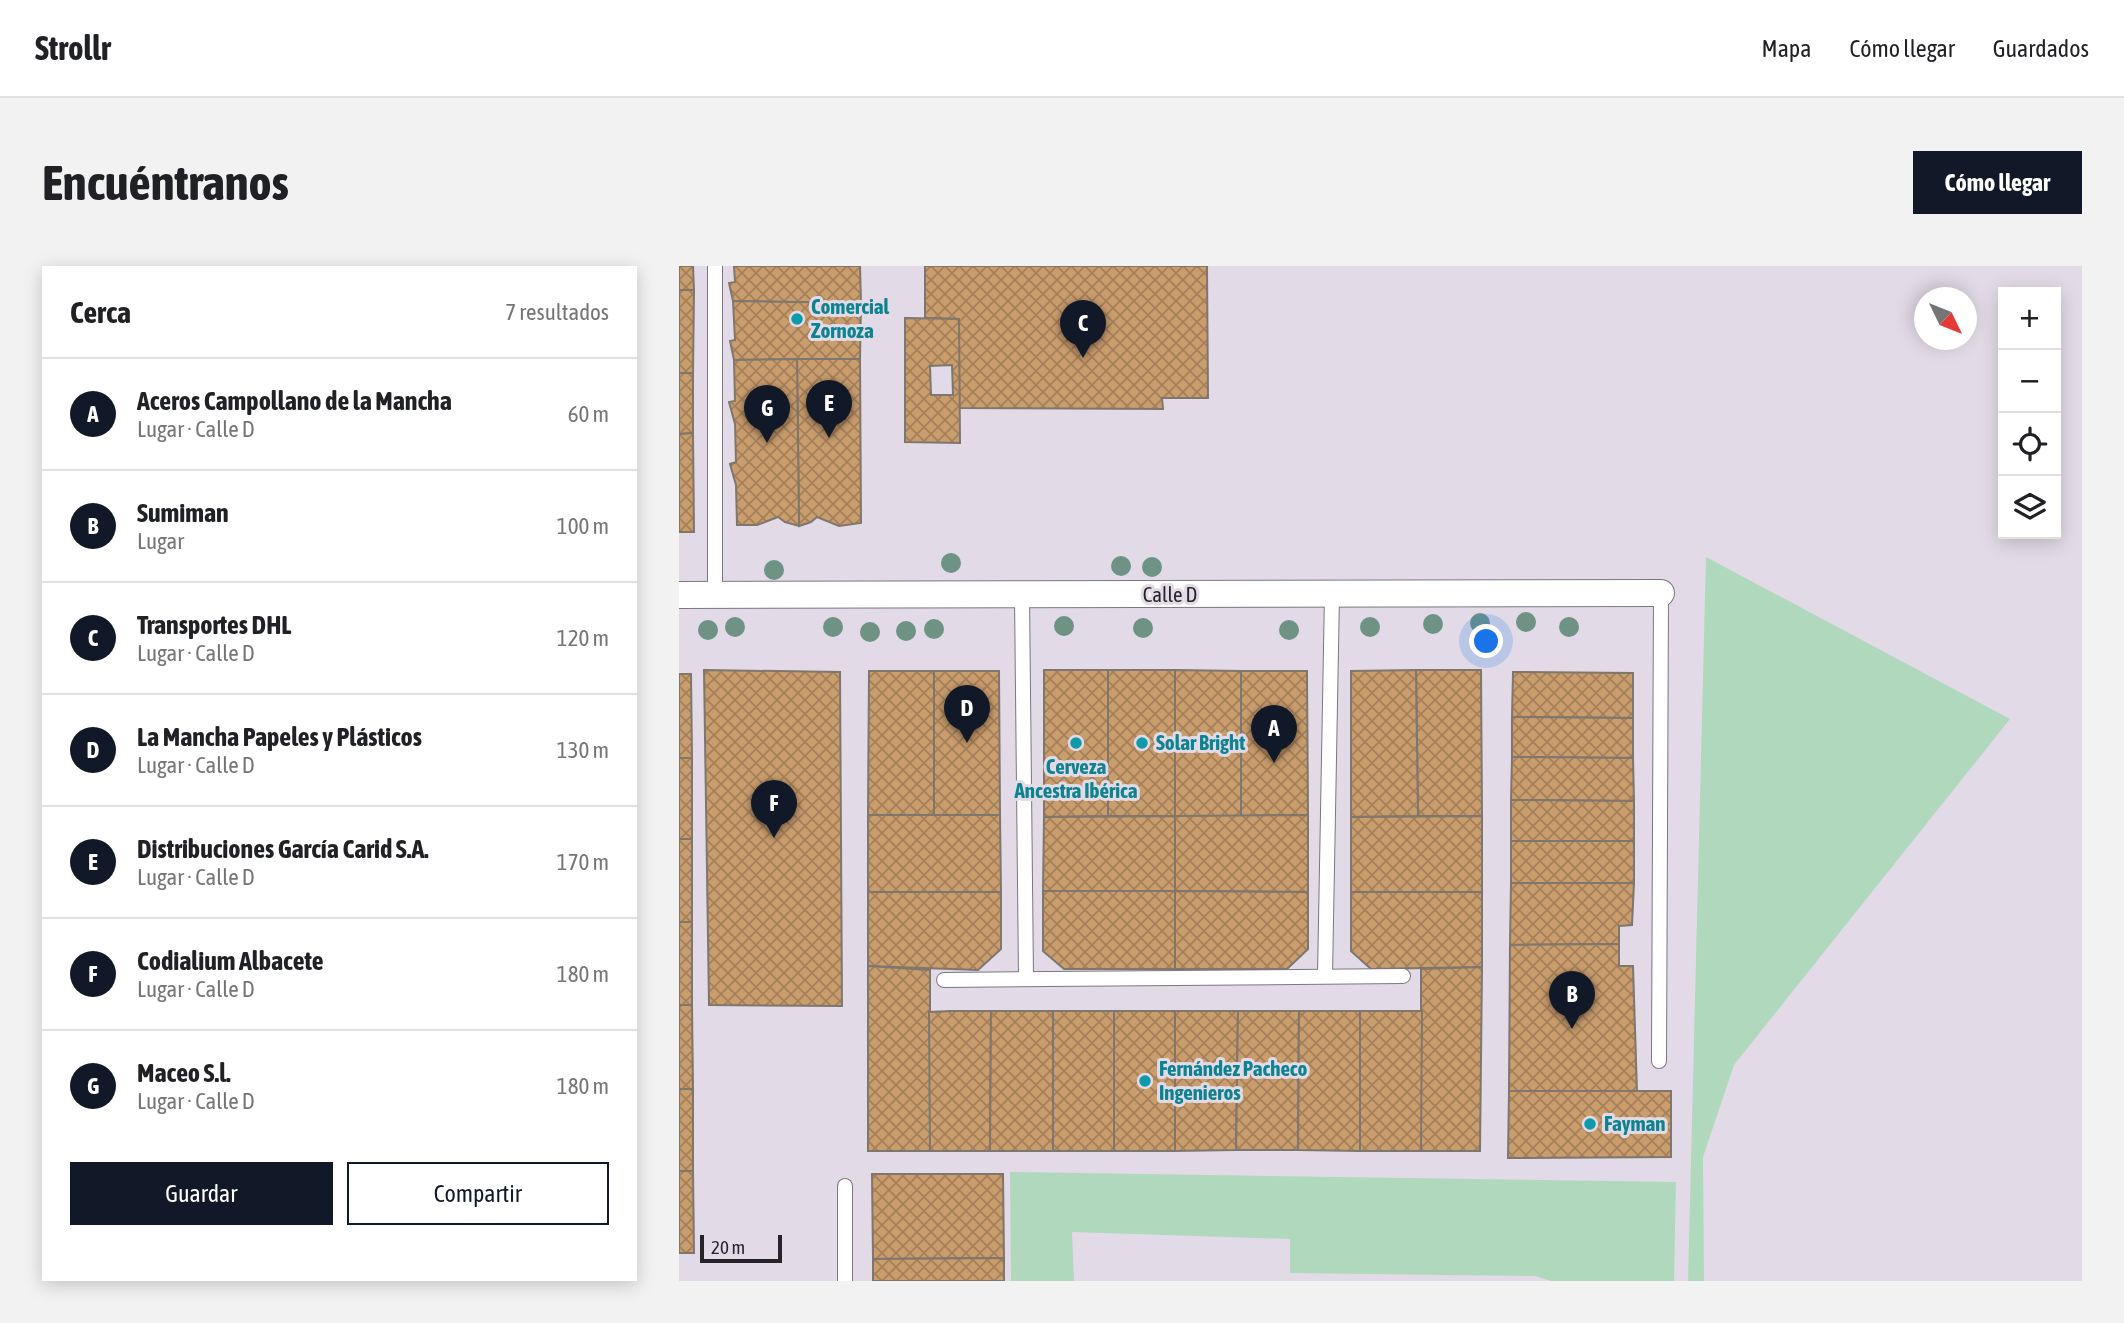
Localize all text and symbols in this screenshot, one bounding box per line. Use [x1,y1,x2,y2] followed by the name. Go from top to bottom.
[35,29,111,67] text: Strollr
[1762,35,1811,62] text: Mapa
[1849,35,1955,62] text: Cómo llegar
[1993,35,2089,62] text: Guardados
[1913,151,2082,214] button: Cómo llegar
[42,154,289,210] text: Encuéntranos
[1914,287,1977,350] north arrow
[1998,287,2061,539] map controls
[1998,287,2061,350] button: +
[811,294,890,342] place label: Comercial Zornoza
[70,295,131,329] text: Cerca
[505,299,609,325] text: 7 resultados
[1060,300,1106,358] pin: C
[789,311,805,327] marker: Comercial Zornoza
[1998,350,2061,413] button: −
[806,380,852,438] pin: E
[744,385,790,443] pin: G
[137,386,452,416] text: Aceros Campollano de la Mancha
[87,401,99,427] text: A
[568,401,609,427] text: 60 m
[1998,413,2061,476] button: locate
[137,416,255,442] text: Lugar · Calle D
[1998,476,2061,539] button: layers
[137,498,229,528] text: Sumiman
[88,513,98,539] text: B
[557,513,609,539] text: 100 m
[137,528,184,554] text: Lugar
[1143,582,1197,606] street label: Calle D
[137,610,291,640] text: Transportes DHL
[1469,624,1503,658] your location
[88,625,98,651] text: C
[557,625,609,651] text: 120 m
[137,640,255,666] text: Lugar · Calle D
[944,685,990,743] pin: D
[1251,705,1297,763] pin: A
[137,722,422,752] text: La Mancha Papeles y Plásticos
[1156,730,1245,754] place label: Solar Bright
[1068,735,1084,751] marker: Cerveza Ancestra Ibérica
[1134,735,1150,751] marker: Solar Bright
[87,737,99,763] text: D
[557,737,609,763] text: 130 m
[137,752,255,778] text: Lugar · Calle D
[1013,754,1138,802] place label: Cerveza Ancestra Ibérica
[751,780,797,838] pin: F
[137,834,429,864] text: Distribuciones García Carid S.A.
[88,849,98,875] text: E
[557,849,609,875] text: 170 m
[137,864,255,890] text: Lugar · Calle D
[137,946,324,976] text: Codialium Albacete
[88,961,98,987] text: F
[557,961,609,987] text: 180 m
[1549,971,1595,1029] pin: B
[137,976,255,1002] text: Lugar · Calle D
[1159,1056,1308,1104] place label: Fernández Pacheco Ingenieros
[137,1058,231,1088] text: Maceo S.l.
[87,1073,99,1099] text: G
[557,1073,609,1099] text: 180 m
[1137,1073,1153,1089] marker: Fernández Pacheco Ingenieros
[137,1088,255,1114] text: Lugar · Calle D
[1604,1111,1666,1135] place label: Fayman
[1582,1116,1598,1132] marker: Fayman
[70,1162,333,1225] button: Guardar
[347,1162,609,1225] button: Compartir
[700,1232,782,1264] scale bar
[711,1236,745,1258] text: 20 m

